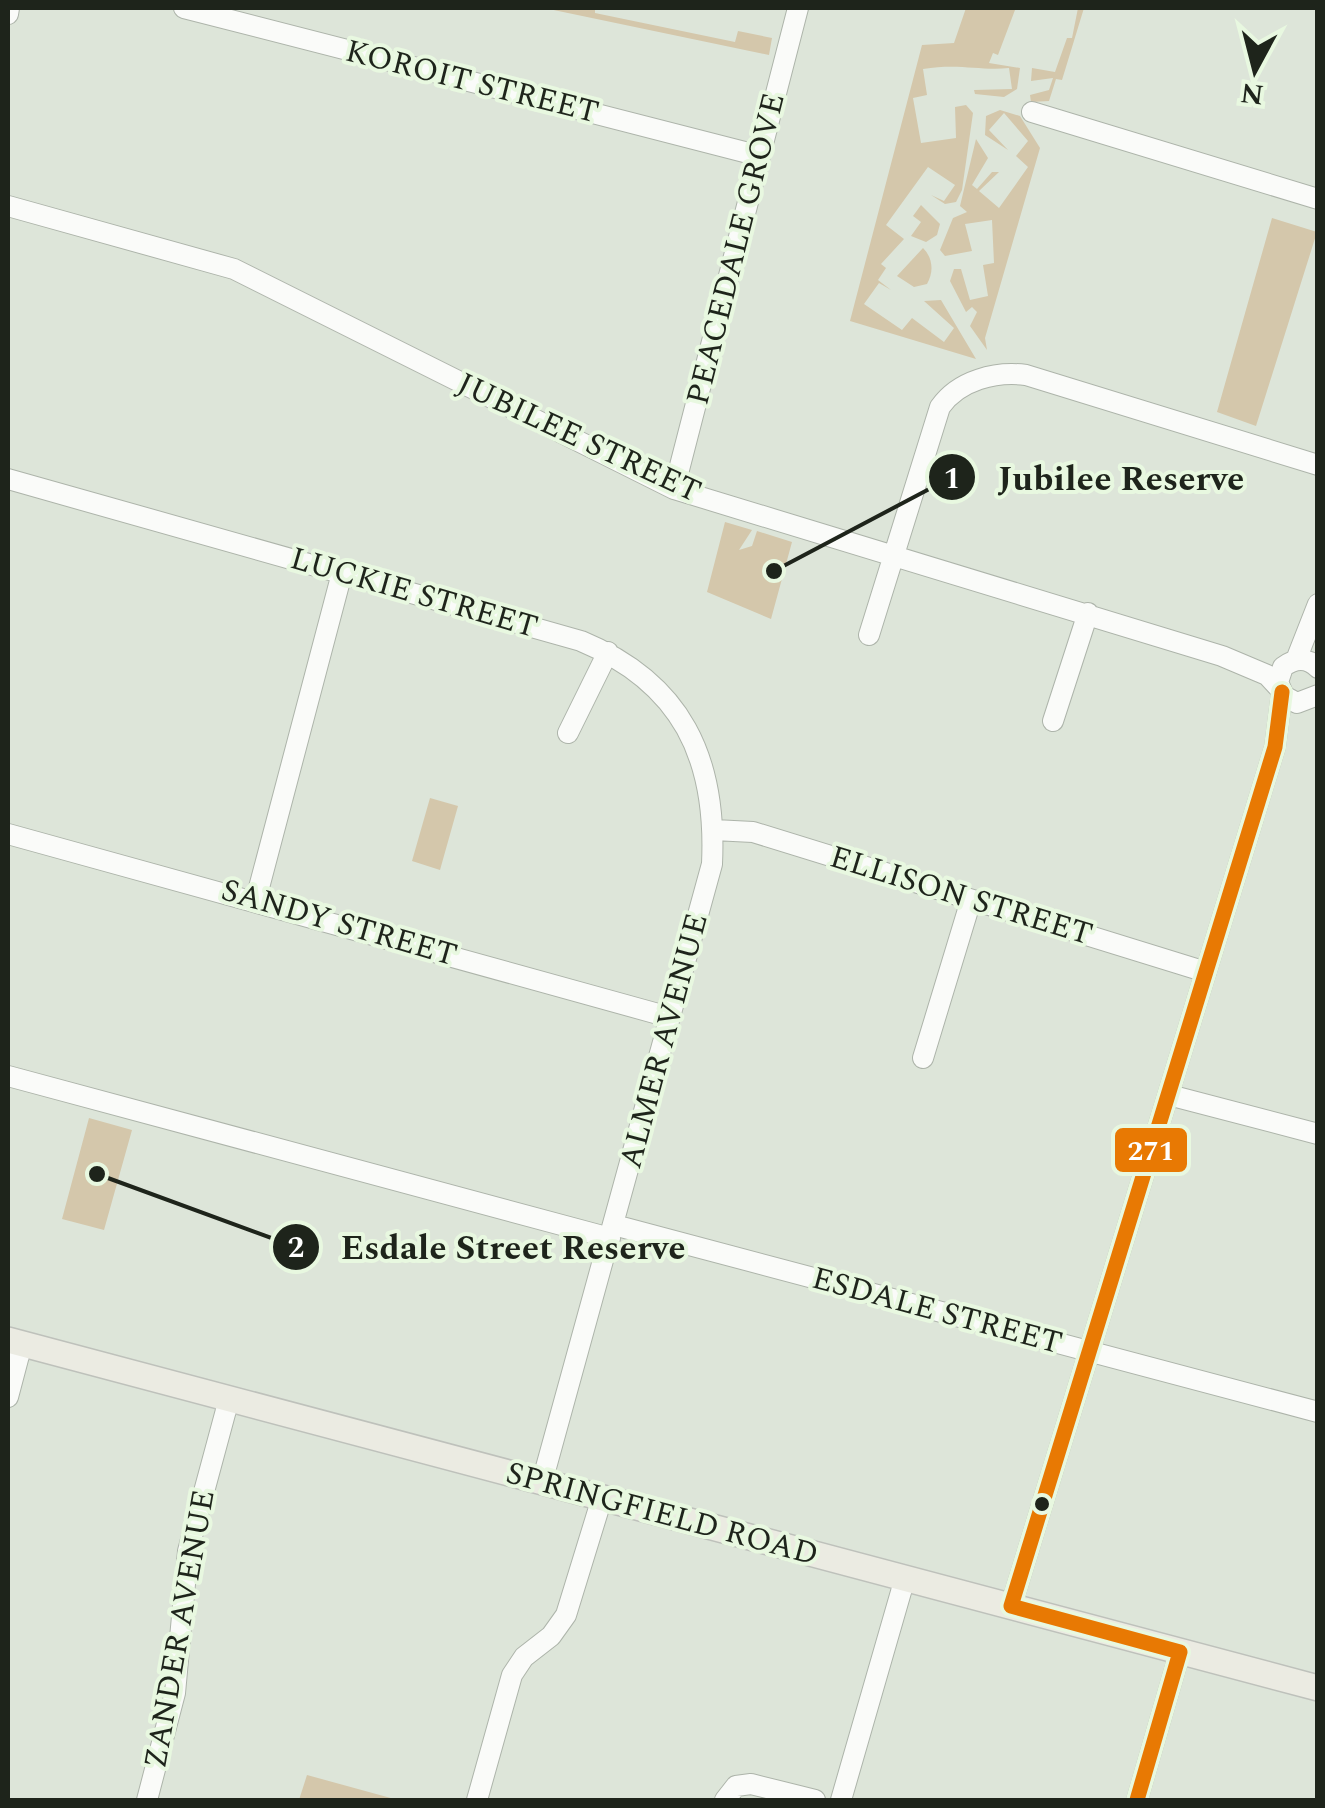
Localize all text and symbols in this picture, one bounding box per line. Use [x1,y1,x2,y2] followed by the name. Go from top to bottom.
[1205,20,1305,120] north arrow
[340,27,604,137] street label: KOROIT STREET
[1238,71,1266,116] text: N
[673,88,799,410] street label: PEACEDALE GROVE
[449,360,709,516] street label: JUBILEE STREET
[927,445,1264,510] callout: Jubilee Reserve
[998,453,1244,506] text: Jubilee Reserve
[944,456,960,502] text: 1
[284,534,544,652] street label: LUCKIE STREET
[824,833,1098,959] street label: ELLISON STREET
[215,866,463,980] street label: SANDY STREET
[606,908,722,1174] street label: ALMER AVENUE
[1113,1126,1189,1174] line badge: 271
[1127,1130,1175,1173] text: 271
[271,1214,706,1279] callout: Esdale Street Reserve
[340,1222,686,1275] text: Esdale Street Reserve
[288,1225,304,1271] text: 2
[806,1254,1068,1368] street label: ESDALE STREET
[500,1449,824,1579] street label: SPRINGFIELD ROAD
[131,1486,229,1772] street label: ZANDER AVENUE
[1032,1494,1052,1514] unlabelled marker

